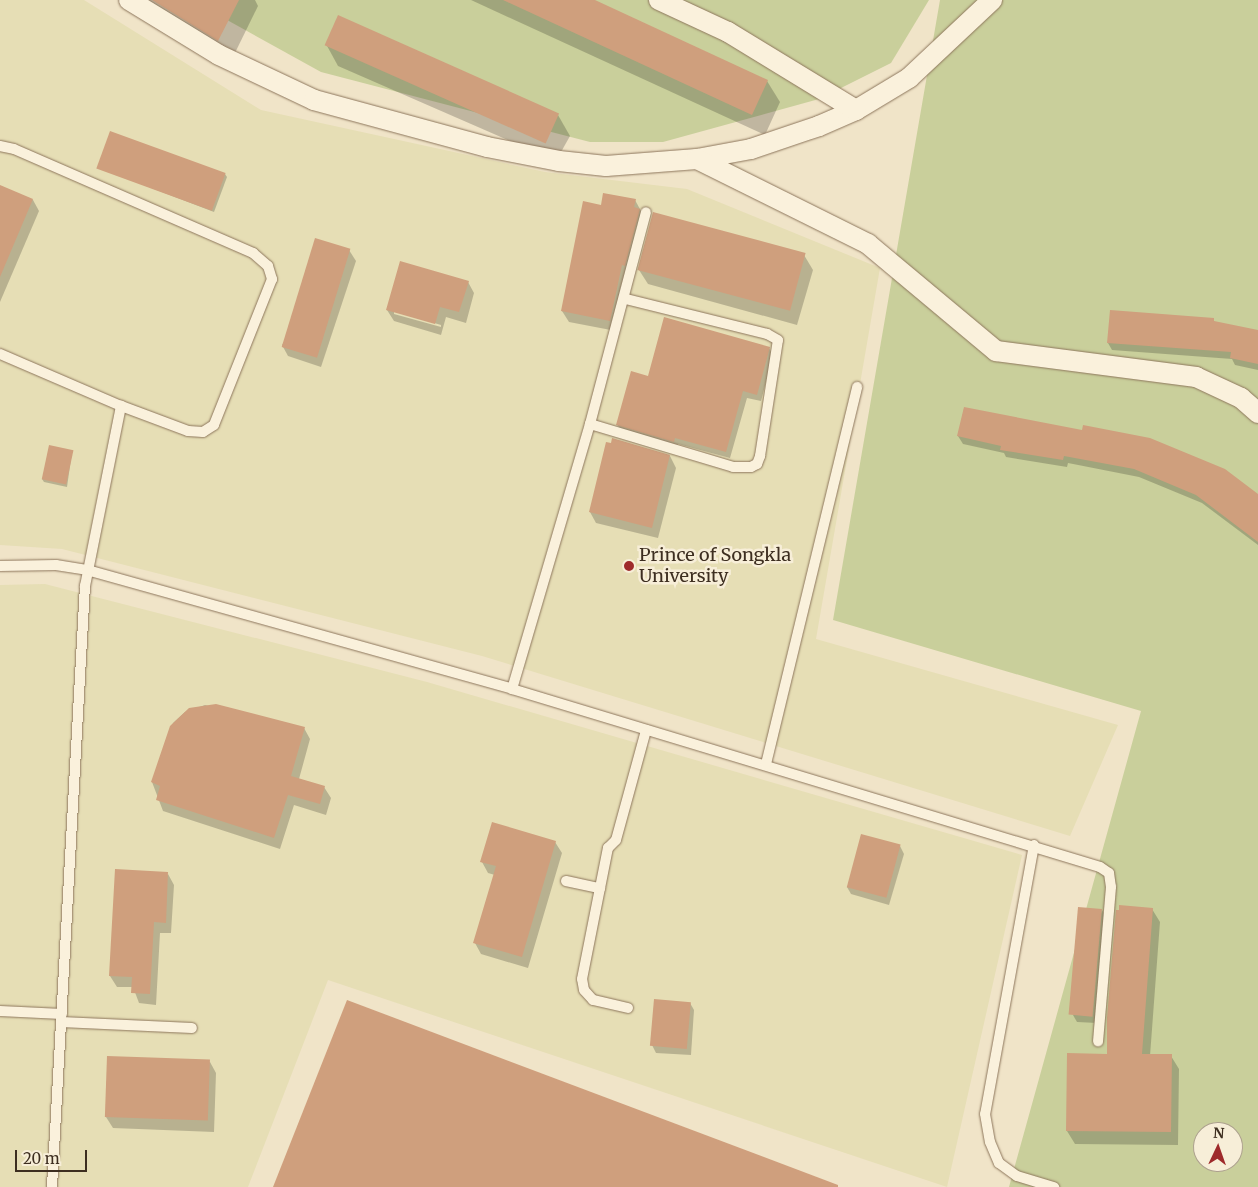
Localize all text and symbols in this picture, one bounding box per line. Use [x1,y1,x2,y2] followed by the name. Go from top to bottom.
[639,545,791,588] place label: Prince of Songkla University
[623,560,635,572] marker: Prince of Songkla University
[1193,1122,1243,1172] north arrow
[1213,1124,1225,1142] text: N
[18,1140,90,1172] scale bar
[23,1149,60,1168] text: 20 m

